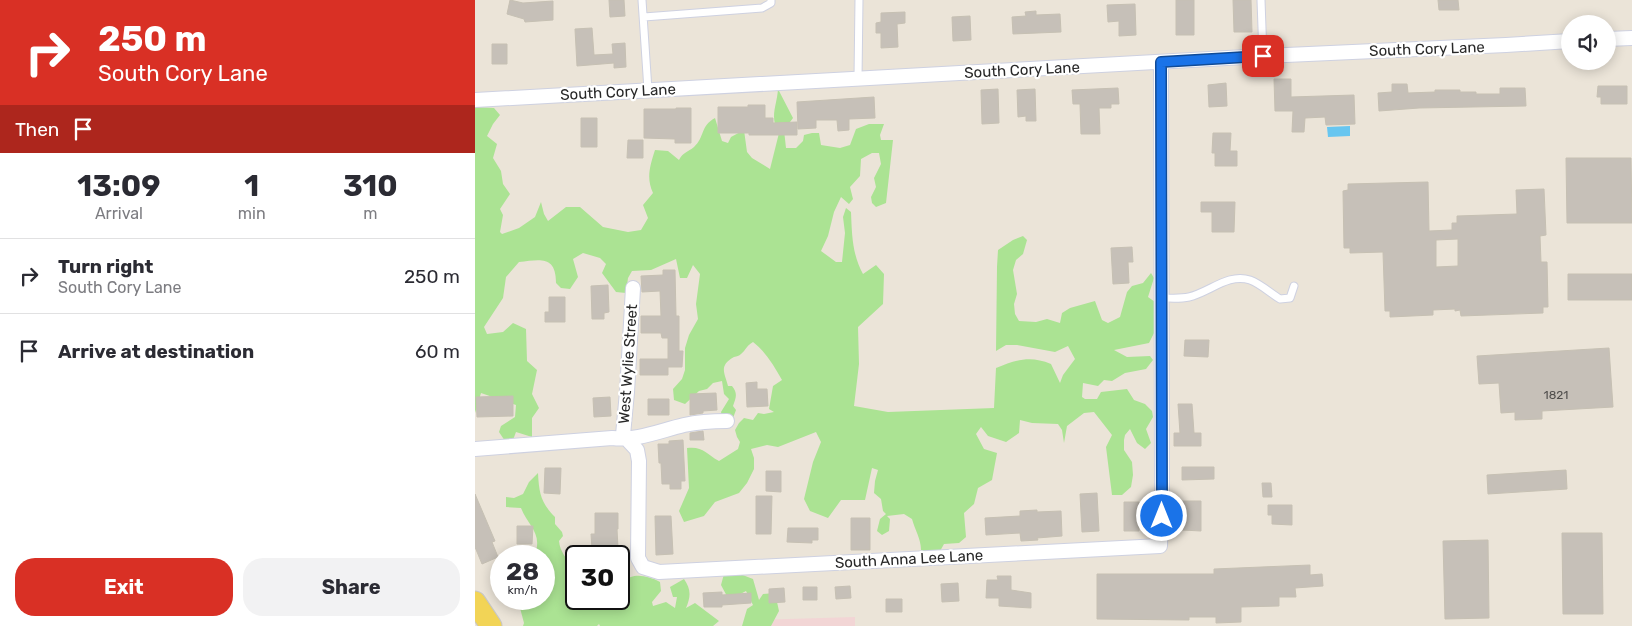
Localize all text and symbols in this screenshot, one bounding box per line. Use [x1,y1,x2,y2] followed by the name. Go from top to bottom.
[1561,15,1616,70] map controls
[1561,15,1616,70] button: sound
[98,18,207,60] text: 250 m
[15,20,80,85] icon: right
[1242,35,1284,77] pin
[1369,38,1485,60] street label: South Cory Lane
[1249,42,1277,70] icon: arrive
[964,58,1080,82] street label: South Cory Lane
[98,60,268,87] text: South Cory Lane
[560,80,676,104] street label: South Cory Lane
[69,115,97,143] icon: arrive
[15,118,59,141] text: Then
[77,168,160,204] text: 13:09
[244,168,259,204] text: 1
[343,168,398,204] text: 310
[95,204,143,223] text: Arrival
[238,204,266,223] text: min
[363,204,377,223] text: m
[58,255,153,278] text: Turn right
[15,262,43,290] icon: right
[404,265,460,288] text: 250 m
[58,278,181,297] text: South Cory Lane
[615,303,641,425] street label: West Wylie Street
[15,337,43,365] icon: arrive
[58,340,254,363] text: Arrive at destination
[415,340,460,363] text: 60 m
[1544,388,1568,402] house number: 1821
[1135,489,1187,541] position arrow
[565,545,630,610] speed limit sign: 30
[834,546,984,572] street label: South Anna Lee Lane
[506,557,539,586] text: 28
[15,558,233,616] button: Exit
[243,558,460,616] button: Share
[508,583,537,597] text: km/h

